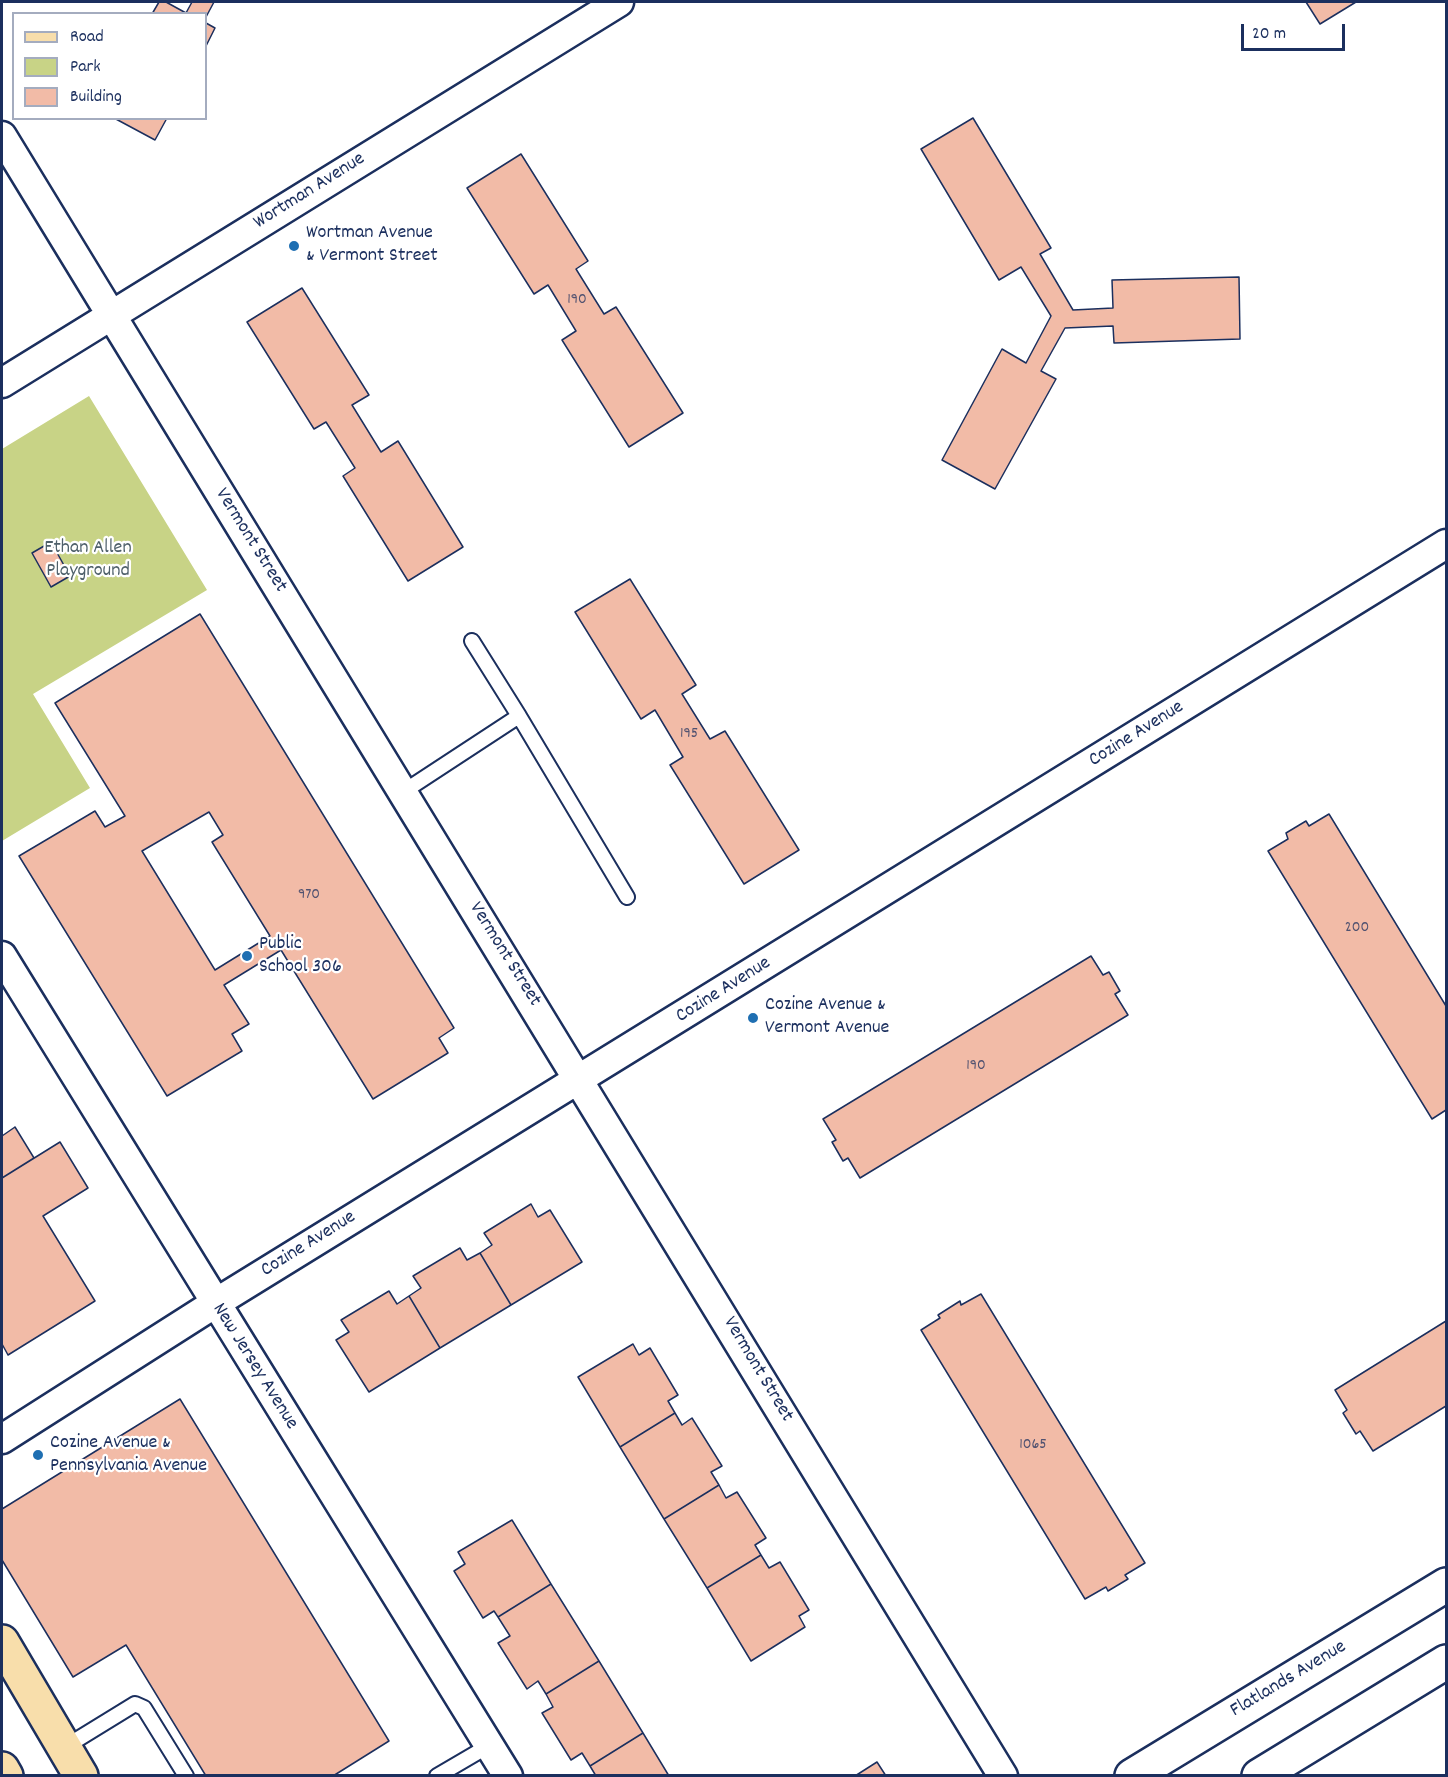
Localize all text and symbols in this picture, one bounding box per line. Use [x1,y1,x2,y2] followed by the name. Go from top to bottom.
[12,12,207,120] legend
[1244,12,1348,50] scale bar
[1252,22,1286,47] text: 20 m
[70,25,104,50] text: Road
[70,55,101,80] text: Park
[70,85,122,110] text: Building
[250,148,370,236] street label: Wortman Avenue
[306,222,438,269] place label: Wortman Avenue & Vermont Street
[287,239,301,253] marker: Wortman Avenue & Vermont Street
[567,291,587,311] house number: 190
[208,484,292,598] street label: Vermont Street
[44,537,132,584] park label: Ethan Allen Playground
[1085,696,1189,774] street label: Cozine Avenue
[680,725,698,745] house number: 195
[298,886,320,906] house number: 970
[462,898,546,1012] street label: Vermont Street
[1345,919,1369,939] house number: 200
[259,933,342,980] place label: Public School 306
[240,949,254,963] marker: Public School 306
[672,952,776,1030] street label: Cozine Avenue
[765,994,889,1041] place label: Cozine Avenue & Vermont Avenue
[746,1011,760,1025] marker: Cozine Avenue & Vermont Avenue
[966,1057,986,1077] house number: 190
[257,1206,361,1284] street label: Cozine Avenue
[206,1299,302,1435] street label: New Jersey Avenue
[716,1313,798,1427] street label: Vermont Street
[50,1432,207,1479] place label: Cozine Avenue & Pennsylvania Avenue
[1019,1436,1047,1456] house number: 1065
[31,1448,45,1462] marker: Cozine Avenue & Pennsylvania Avenue
[1227,1636,1351,1724] street label: Flatlands Avenue

